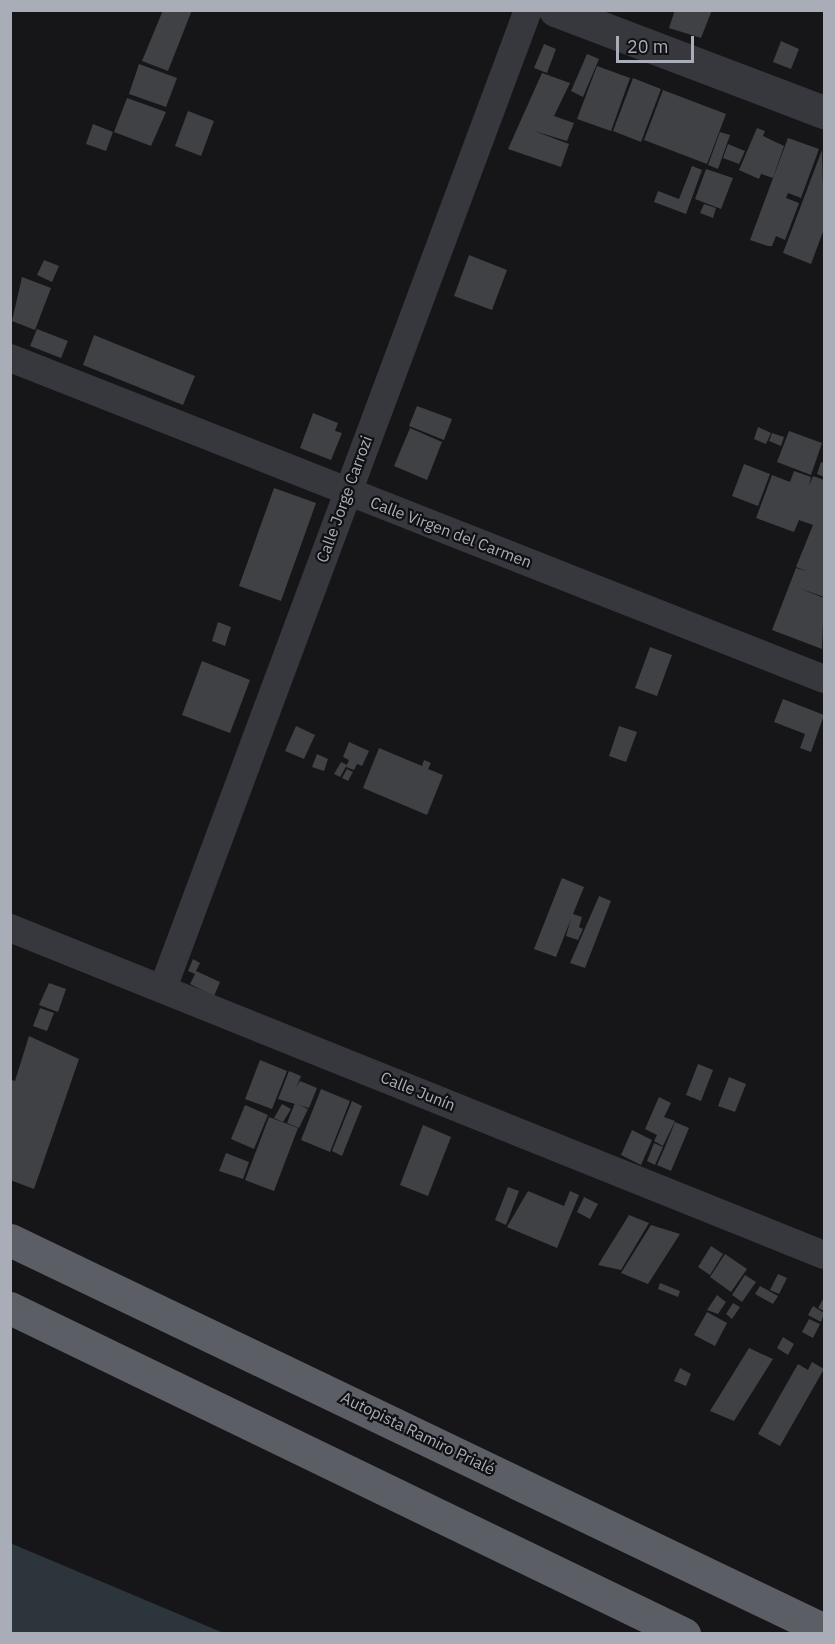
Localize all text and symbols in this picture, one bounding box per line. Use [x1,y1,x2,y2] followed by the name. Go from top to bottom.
[619,24,697,62] scale bar
[627,35,669,58] text: 20 m
[312,433,376,565] street label: Calle Jorge Carrozi
[368,492,534,572] street label: Calle Virgen del Carmen
[378,1067,458,1115] street label: Calle Junín
[338,1387,498,1479] street label: Autopista Ramiro Prialé

